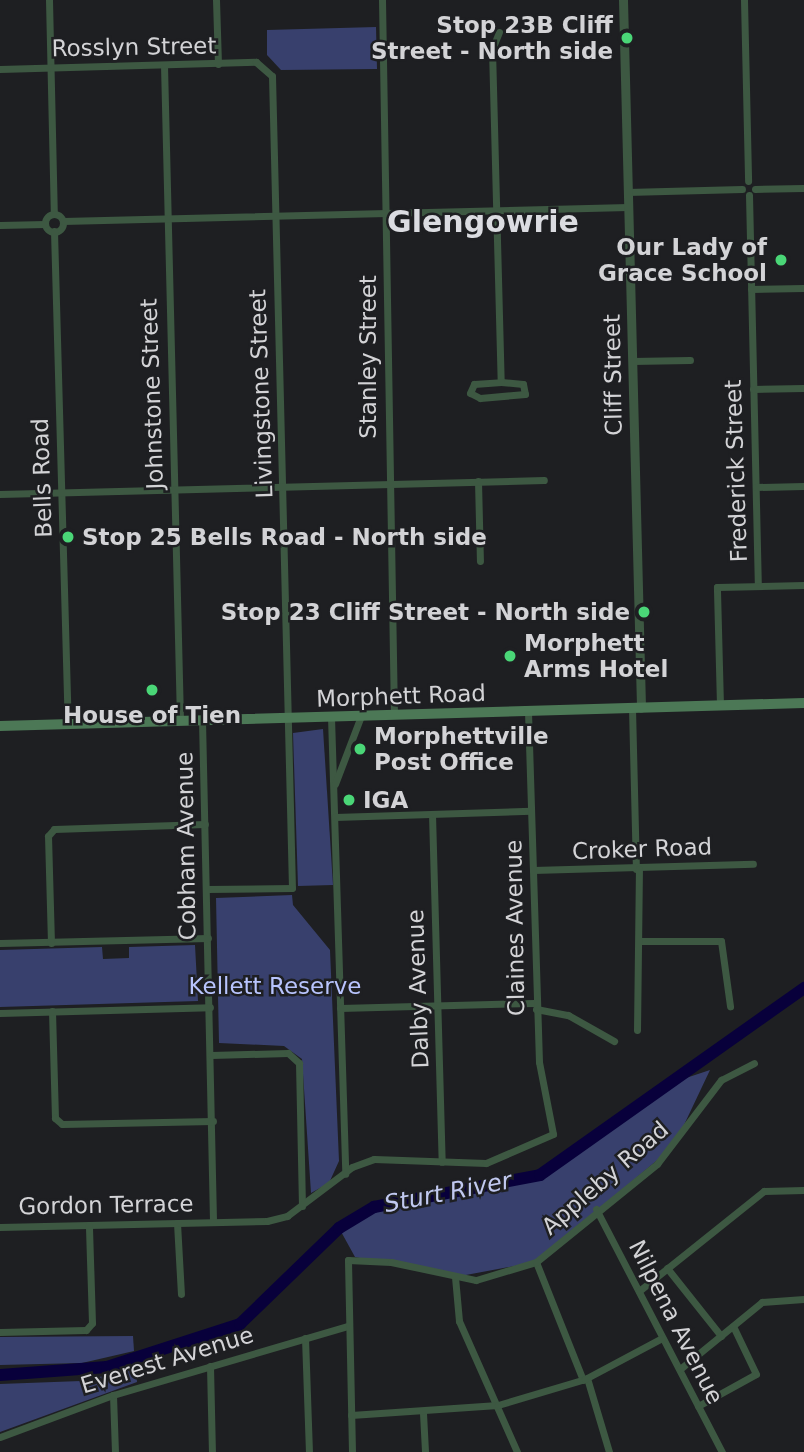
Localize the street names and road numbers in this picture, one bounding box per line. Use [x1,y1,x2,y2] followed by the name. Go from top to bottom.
[51,32,217,62] street label: Rosslyn Street
[354,275,382,439] street label: Stanley Street
[244,289,278,499] street label: Livingstone Street
[135,298,169,490] street label: Johnstone Street
[598,314,628,436] street label: Cliff Street
[719,379,753,563] street label: Frederick Street
[26,418,58,538] street label: Bells Road
[316,679,486,713] street label: Morphett Road
[171,751,201,941] street label: Cobham Avenue
[571,833,713,865] street label: Croker Road
[500,840,530,1016] street label: Claines Avenue
[401,909,435,1069] street label: Dalby Avenue
[536,1116,674,1240] street label: Appleby Road
[18,1190,194,1220] street label: Gordon Terrace
[623,1235,729,1409] street label: Nilpena Avenue
[77,1321,257,1399] street label: Everest Avenue

